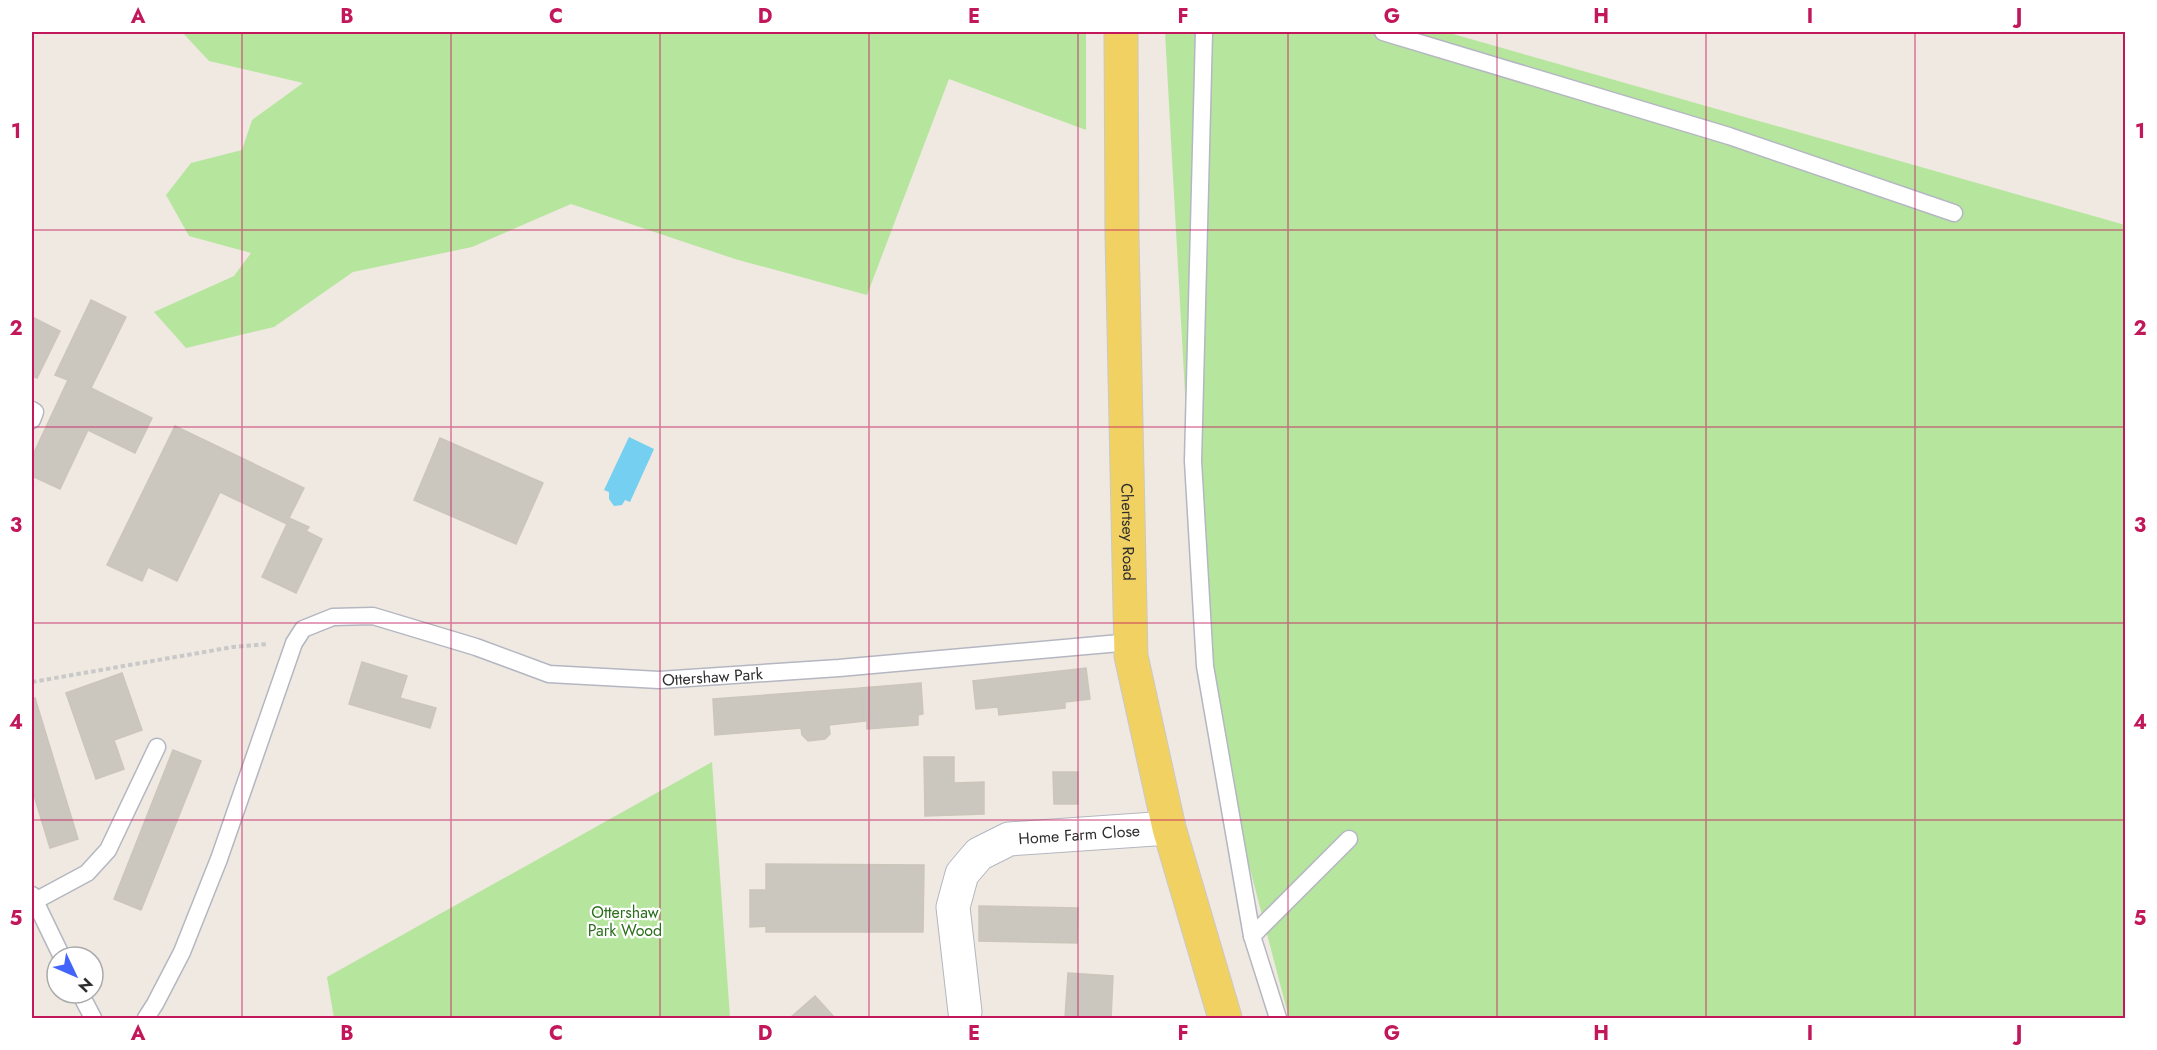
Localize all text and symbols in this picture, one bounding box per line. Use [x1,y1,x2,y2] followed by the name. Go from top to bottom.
[130,2,146,31] text: A
[340,2,354,31] text: B
[549,2,563,31] text: C
[758,2,772,31] text: D
[968,2,980,31] text: E
[1177,2,1189,31] text: F
[1384,2,1400,31] text: G
[1593,2,1609,31] text: H
[1807,2,1813,31] text: I
[2012,2,2022,31] text: J
[11,117,21,146] text: 1
[2135,117,2145,146] text: 1
[9,314,23,343] text: 2
[2133,314,2147,343] text: 2
[1116,483,1141,581] street label: Chertsey Road
[10,511,22,540] text: 3
[2134,511,2146,540] text: 3
[661,662,764,691] street label: Ottershaw Park
[9,708,23,737] text: 4
[2133,708,2147,737] text: 4
[1018,819,1141,850] street label: Home Farm Close
[588,901,662,942] park label: Ottershaw Park Wood
[10,904,23,933] text: 5
[2134,904,2147,933] text: 5
[45,945,105,1005] north arrow
[73,973,98,998] text: N
[130,1019,146,1048] text: A
[340,1019,354,1048] text: B
[549,1019,563,1048] text: C
[758,1019,772,1048] text: D
[968,1019,980,1048] text: E
[1177,1019,1189,1048] text: F
[1384,1019,1400,1048] text: G
[1593,1019,1609,1048] text: H
[1807,1019,1813,1048] text: I
[2012,1019,2022,1048] text: J

